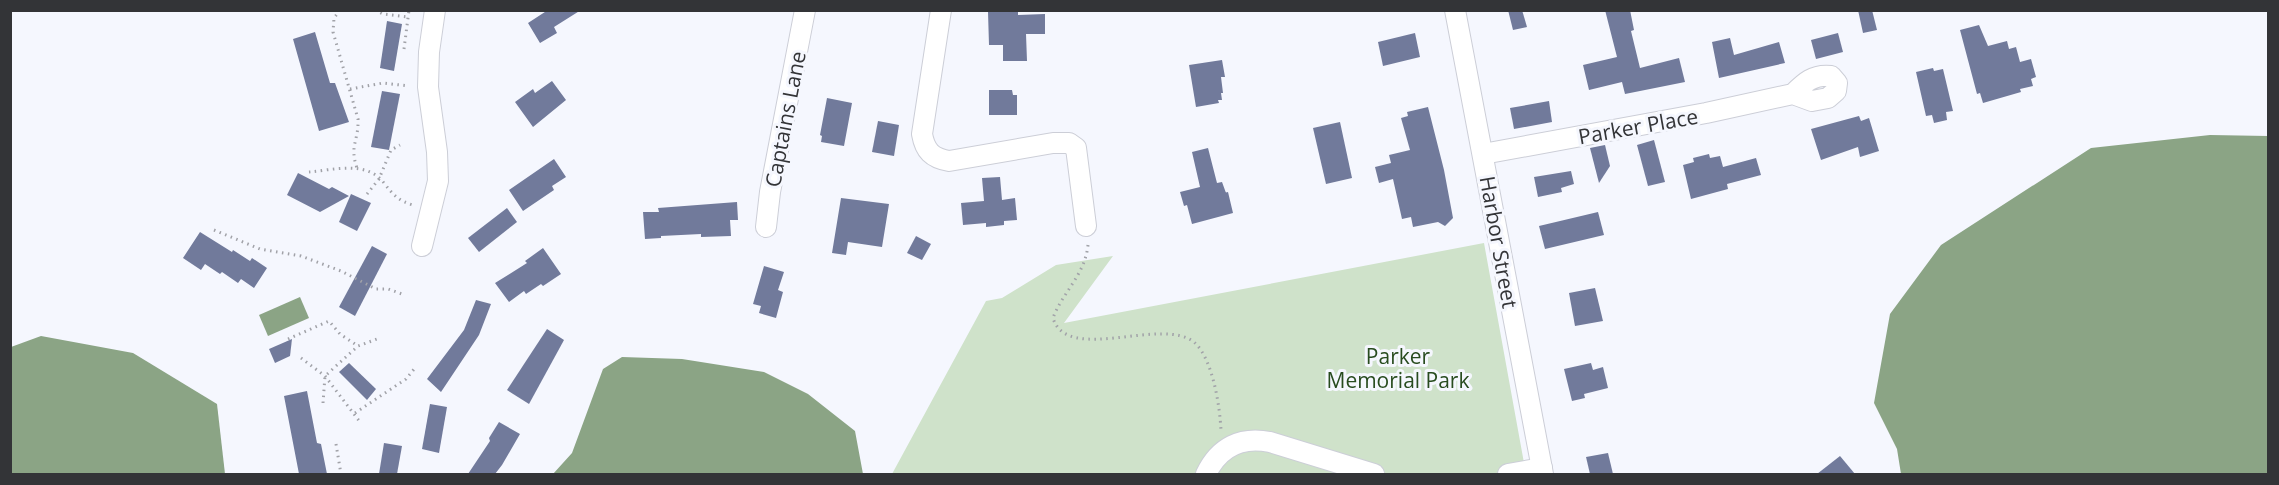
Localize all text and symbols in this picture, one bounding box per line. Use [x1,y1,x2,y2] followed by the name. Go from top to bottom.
[758,49,812,189] street label: Captains Lane
[1576,102,1700,150] street label: Parker Place
[1474,174,1524,310] street label: Harbor Street
[1327,342,1469,394] park label: Parker Memorial Park

